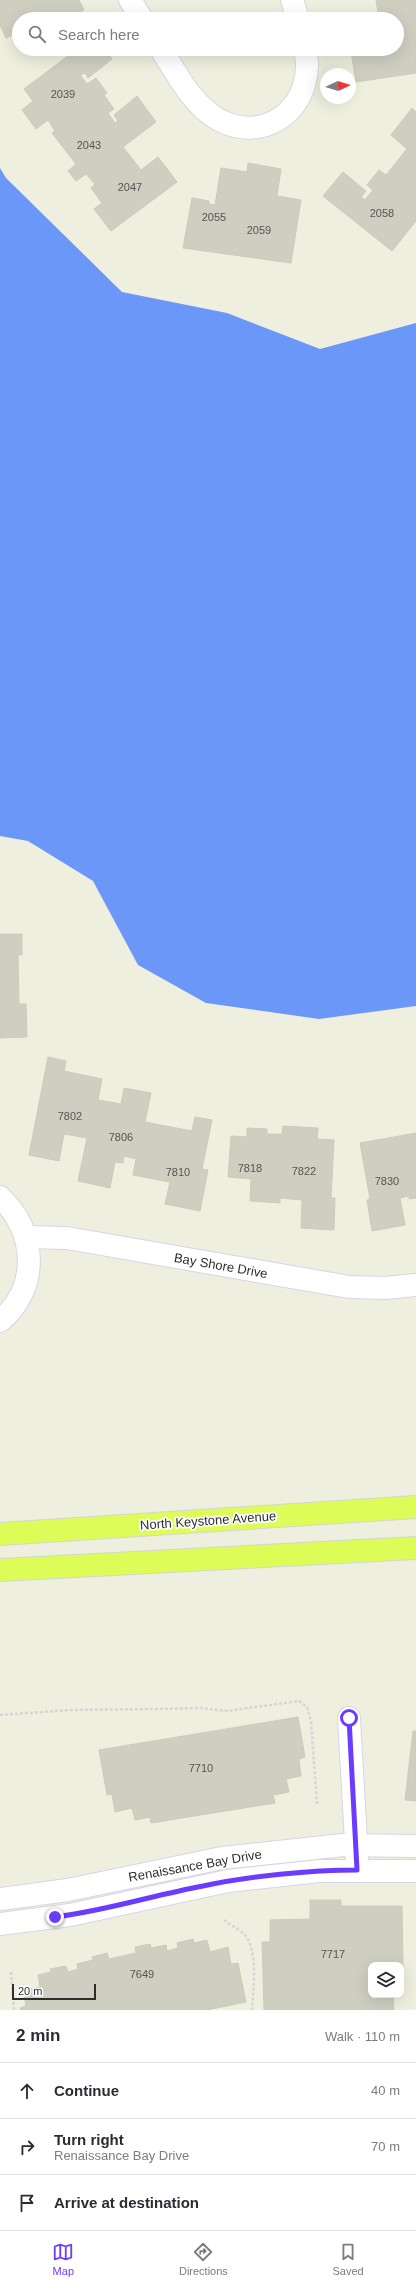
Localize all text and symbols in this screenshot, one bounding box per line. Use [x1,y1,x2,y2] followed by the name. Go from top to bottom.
[12,12,404,56] search box
[26,23,48,45] icon: search
[58,26,140,43] text: Search here
[320,68,356,104] north arrow
[51,88,75,100] house number: 2039
[77,139,101,151] house number: 2043
[118,181,142,193] house number: 2047
[370,207,394,219] house number: 2058
[202,211,226,223] house number: 2055
[247,224,271,236] house number: 2059
[58,1110,82,1122] house number: 7802
[109,1131,133,1143] house number: 7806
[238,1162,262,1174] house number: 7818
[292,1165,316,1177] house number: 7822
[166,1166,190,1178] house number: 7810
[375,1175,399,1187] house number: 7830
[173,1250,269,1281] street label: Bay Shore Drive
[139,1508,277,1533] street label: North Keystone Avenue
[340,1709,358,1727] route start
[189,1762,213,1774] house number: 7710
[127,1846,263,1885] street label: Renaissance Bay Drive
[46,1908,64,1926] route end
[321,1948,345,1960] house number: 7717
[368,1962,404,1998] map controls
[368,1962,404,1998] button: layers
[130,1968,154,1980] house number: 7649
[12,1982,96,2001] scale bar
[18,1985,42,1997] text: 20 m
[16,2026,60,2045] text: 2 min
[325,2029,400,2044] text: Walk · 110 m
[16,2080,38,2102] icon: ahead
[54,2082,119,2099] text: Continue
[371,2083,400,2098] text: 40 m
[54,2131,124,2148] text: Turn right
[16,2136,38,2158] icon: right
[371,2139,400,2154] text: 70 m
[54,2148,189,2163] text: Renaissance Bay Drive
[16,2192,38,2214] icon: arrive
[54,2194,199,2211] text: Arrive at destination
[52,2241,74,2277] tab: Map
[179,2241,228,2277] tab: Directions
[332,2241,364,2277] tab: Saved

